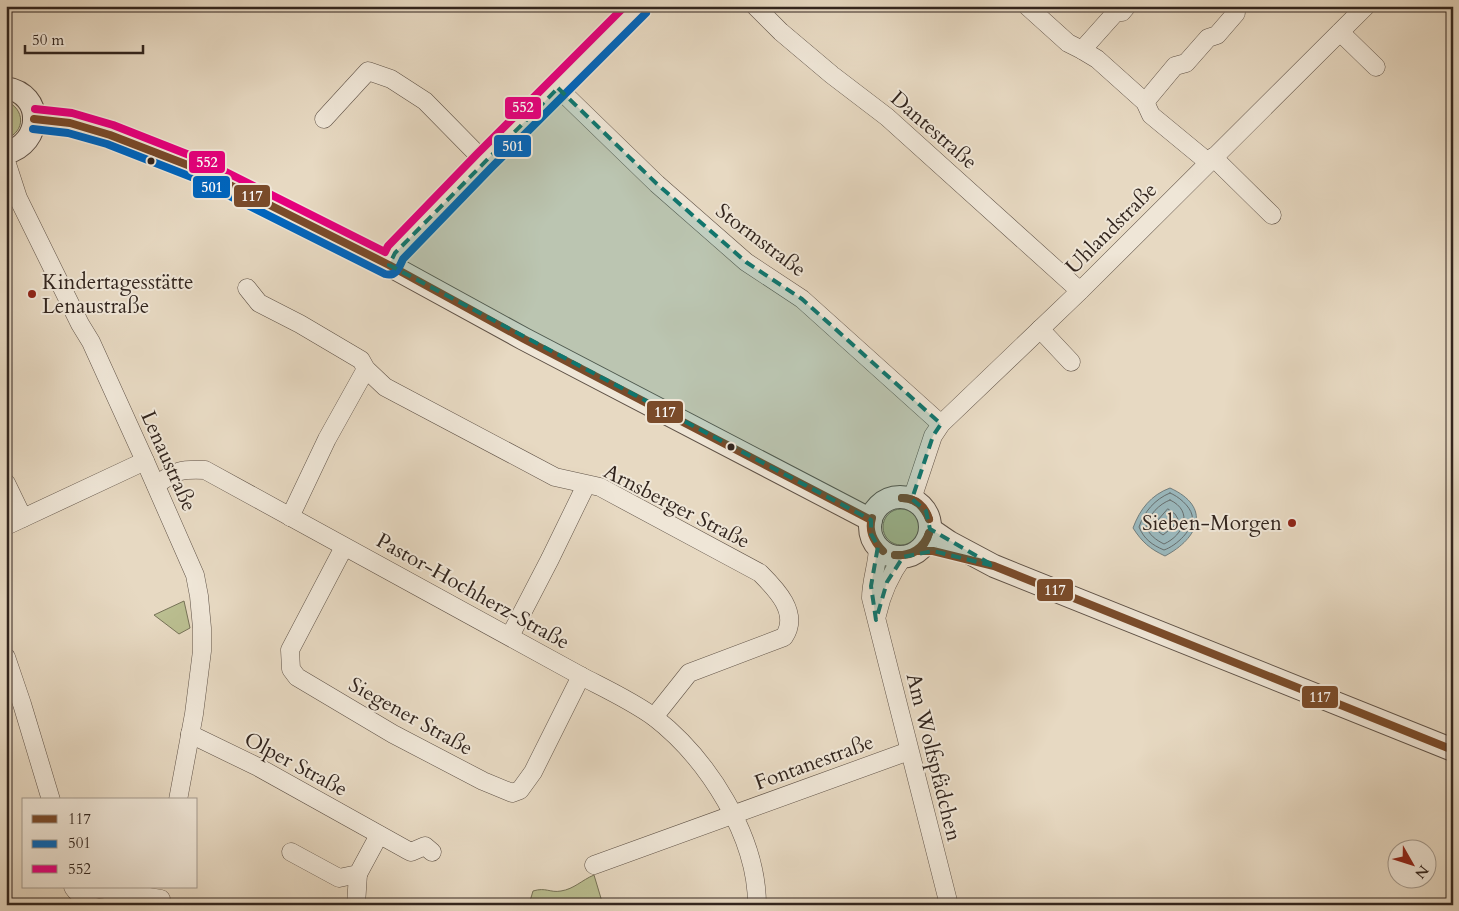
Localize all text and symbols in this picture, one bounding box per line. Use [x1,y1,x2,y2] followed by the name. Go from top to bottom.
[25,22,142,54] scale bar
[32,30,64,50] text: 50 m
[884,84,983,176] street label: Dantestraße
[504,96,542,120] line badge: 552
[512,98,534,117] text: 552
[493,134,532,158] line badge: 501
[502,137,524,156] text: 501
[188,150,226,174] line badge: 552
[196,153,218,172] text: 552
[146,156,156,166] unlabelled marker
[192,175,231,199] line badge: 501
[1059,176,1164,281] street label: Uhlandstraße
[201,178,223,197] text: 501
[233,184,271,208] line badge: 117
[241,187,263,206] text: 117
[709,197,812,284] street label: Stormstraße
[42,268,194,321] place label: Kindertagesstätte Lenaustraße
[26,288,38,300] marker: Kindertagesstätte Lenaustraße
[646,400,684,424] line badge: 117
[654,403,676,422] text: 117
[133,406,204,516] street label: Lenaustraße
[726,442,736,452] unlabelled marker
[599,457,755,556] street label: Arnsberger Straße
[1142,509,1282,538] place label: Sieben-Morgen
[1286,517,1298,529] marker: Sieben-Morgen
[371,526,575,657] street label: Pastor-Hochherz-Straße
[1036,578,1074,602] line badge: 117
[1044,581,1066,600] text: 117
[343,670,478,763] street label: Siegener Straße
[899,670,968,844] street label: Am Wolfspfädchen
[1301,685,1339,709] line badge: 117
[1309,688,1331,707] text: 117
[239,725,353,804] street label: Olper Straße
[751,727,878,797] street label: Fontanestraße
[22,798,198,888] legend
[68,809,91,829] text: 117
[68,833,91,853] text: 501
[1386,838,1436,888] north arrow
[68,859,91,879] text: 552
[1411,861,1433,883] text: N

